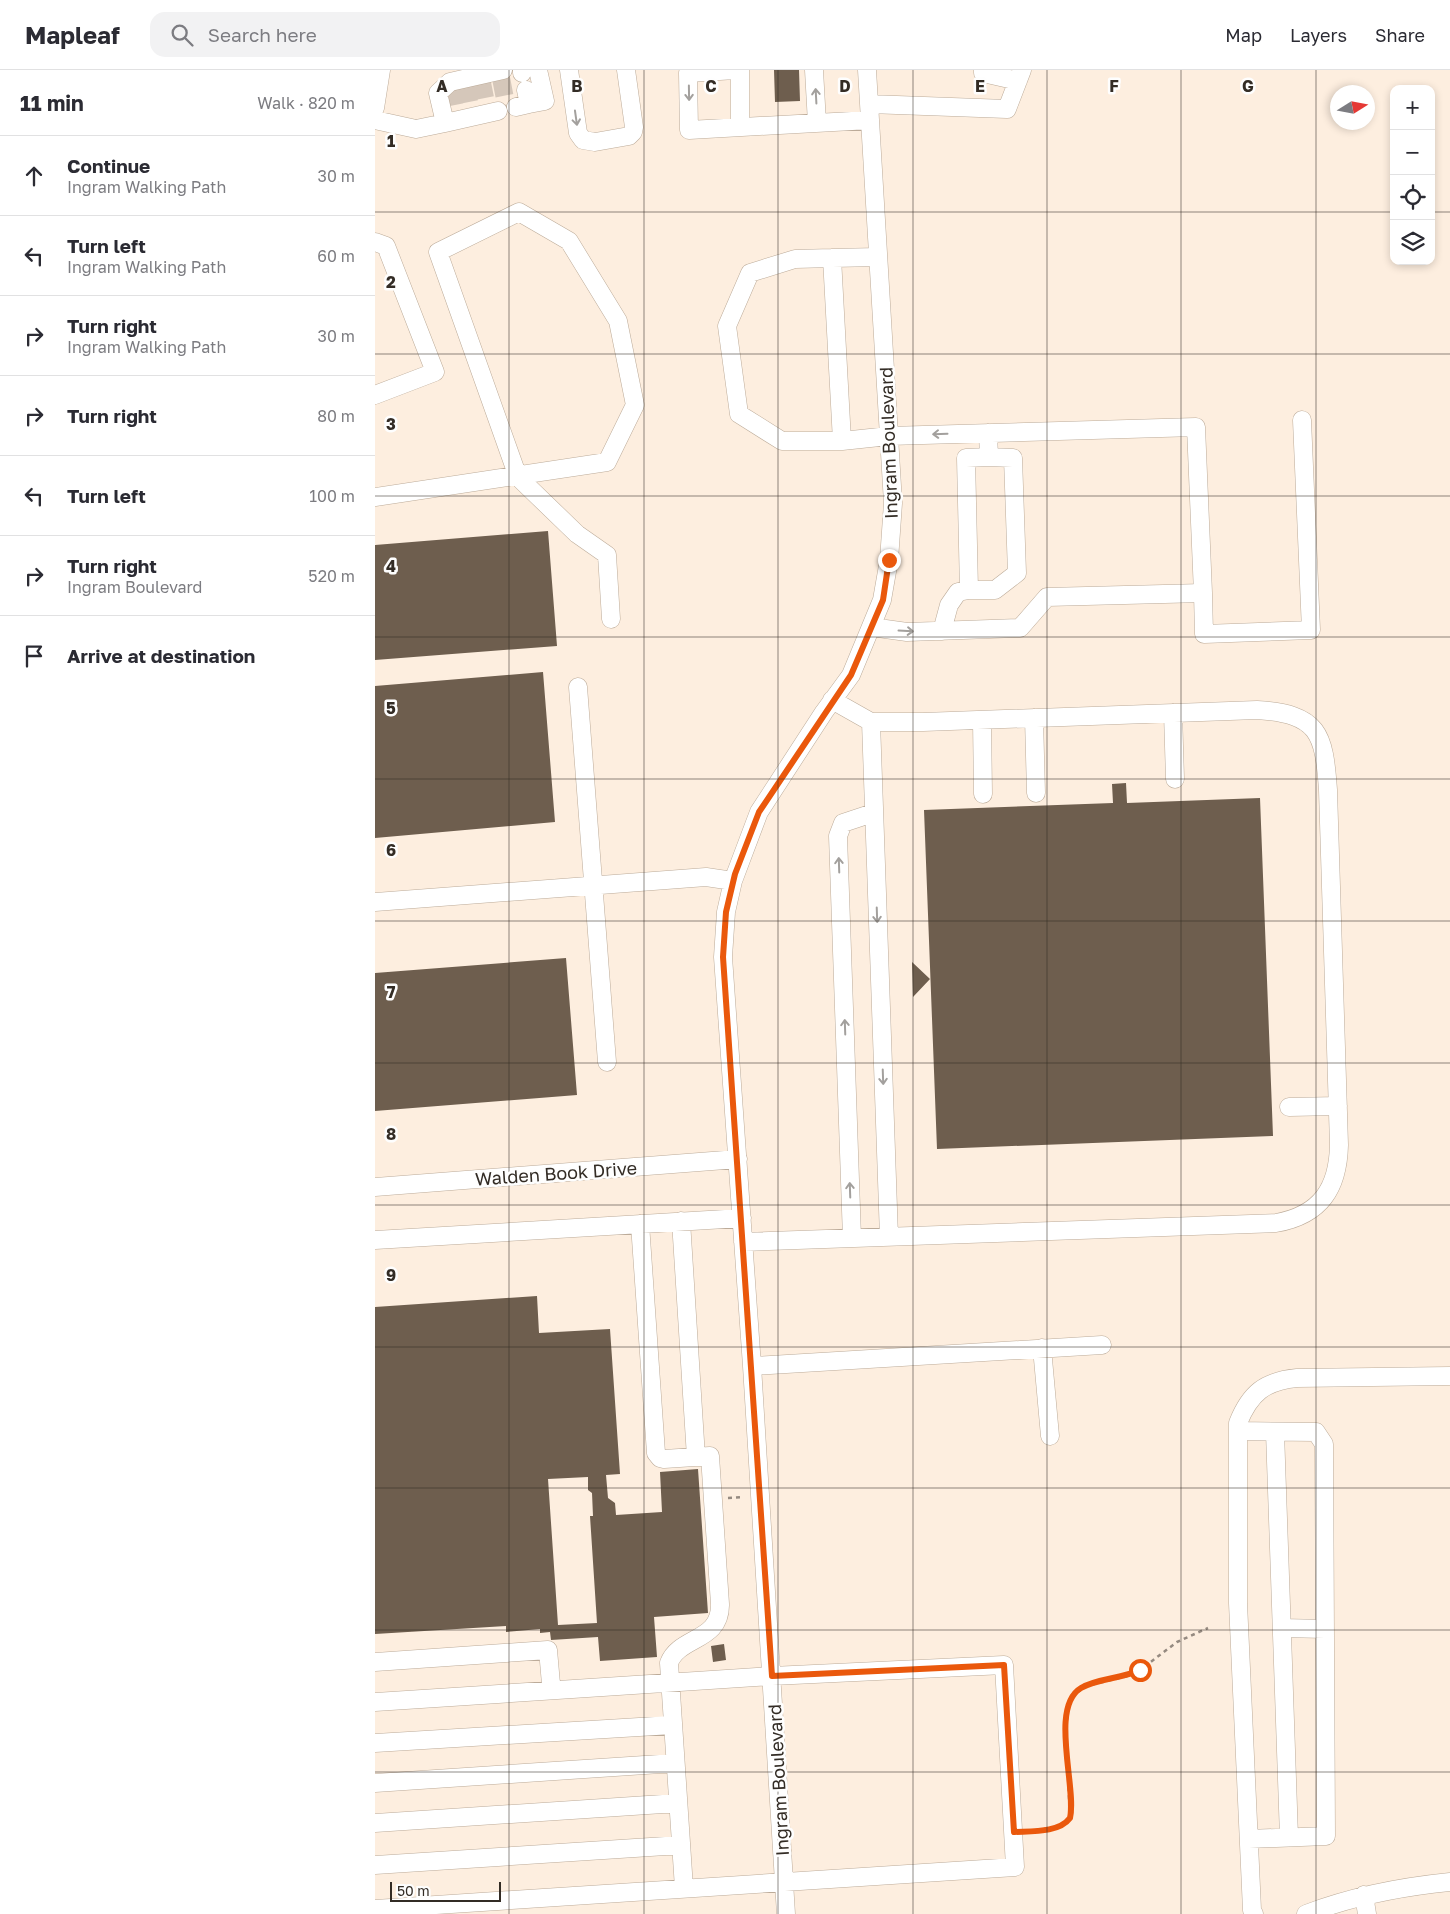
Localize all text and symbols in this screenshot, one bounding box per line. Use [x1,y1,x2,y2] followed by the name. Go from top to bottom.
[150,12,500,57] search box
[25,20,120,49] text: Mapleaf
[168,21,196,49] icon: search
[208,23,317,46] text: Search here
[1225,24,1262,46] text: Map
[1290,24,1347,46] text: Layers
[1375,24,1425,46] text: Share
[436,76,448,96] text: A
[571,76,583,96] text: B
[705,76,717,96] text: C
[839,76,851,96] text: D
[975,76,985,96] text: E
[1109,76,1119,96] text: F
[1242,76,1254,96] text: G
[684,84,694,101] one-way arrow
[1330,85,1375,130] north arrow
[1390,85,1435,265] map controls
[1390,85,1435,130] button: +
[811,89,820,105] one-way arrow
[20,90,84,116] text: 11 min
[257,93,355,113] text: Walk · 820 m
[571,110,581,126] one-way arrow
[1390,130,1435,175] button: −
[387,131,395,151] text: 1
[67,154,150,177] text: Continue
[20,162,48,190] icon: ahead
[318,166,355,186] text: 30 m
[1390,175,1435,220] button: locate
[67,177,226,197] text: Ingram Walking Path
[1390,220,1435,265] button: layers
[67,234,146,257] text: Turn left
[20,242,48,270] icon: left
[317,246,355,266] text: 60 m
[67,257,226,277] text: Ingram Walking Path
[386,272,396,292] text: 2
[67,314,157,337] text: Turn right
[20,322,48,350] icon: right
[318,326,355,346] text: 30 m
[67,337,226,357] text: Ingram Walking Path
[874,367,902,519] street label: Ingram Boulevard
[20,402,48,430] icon: right
[67,404,157,427] text: Turn right
[317,406,355,426] text: 80 m
[386,414,396,434] text: 3
[932,430,948,439] one-way arrow
[20,482,48,510] icon: left
[67,484,146,507] text: Turn left
[309,486,355,506] text: 100 m
[878,549,901,572] route end
[67,554,157,577] text: Turn right
[386,556,396,576] text: 4
[20,562,48,590] icon: right
[308,566,355,586] text: 520 m
[67,577,202,597] text: Ingram Boulevard
[898,627,914,636] one-way arrow
[20,642,48,670] icon: arrive
[67,644,255,667] text: Arrive at destination
[386,698,396,718] text: 5
[386,840,396,860] text: 6
[834,857,844,874] one-way arrow
[872,906,882,922] one-way arrow
[387,982,396,1002] text: 7
[840,1019,849,1035] one-way arrow
[878,1068,888,1085] one-way arrow
[386,1124,396,1144] text: 8
[474,1156,638,1190] street label: Walden Book Drive
[846,1182,855,1198] one-way arrow
[386,1265,396,1285] text: 9
[1129,1659,1152,1682] route start
[763,1703,793,1857] street label: Ingram Boulevard
[390,1879,501,1902] scale bar
[397,1882,430,1899] text: 50 m

